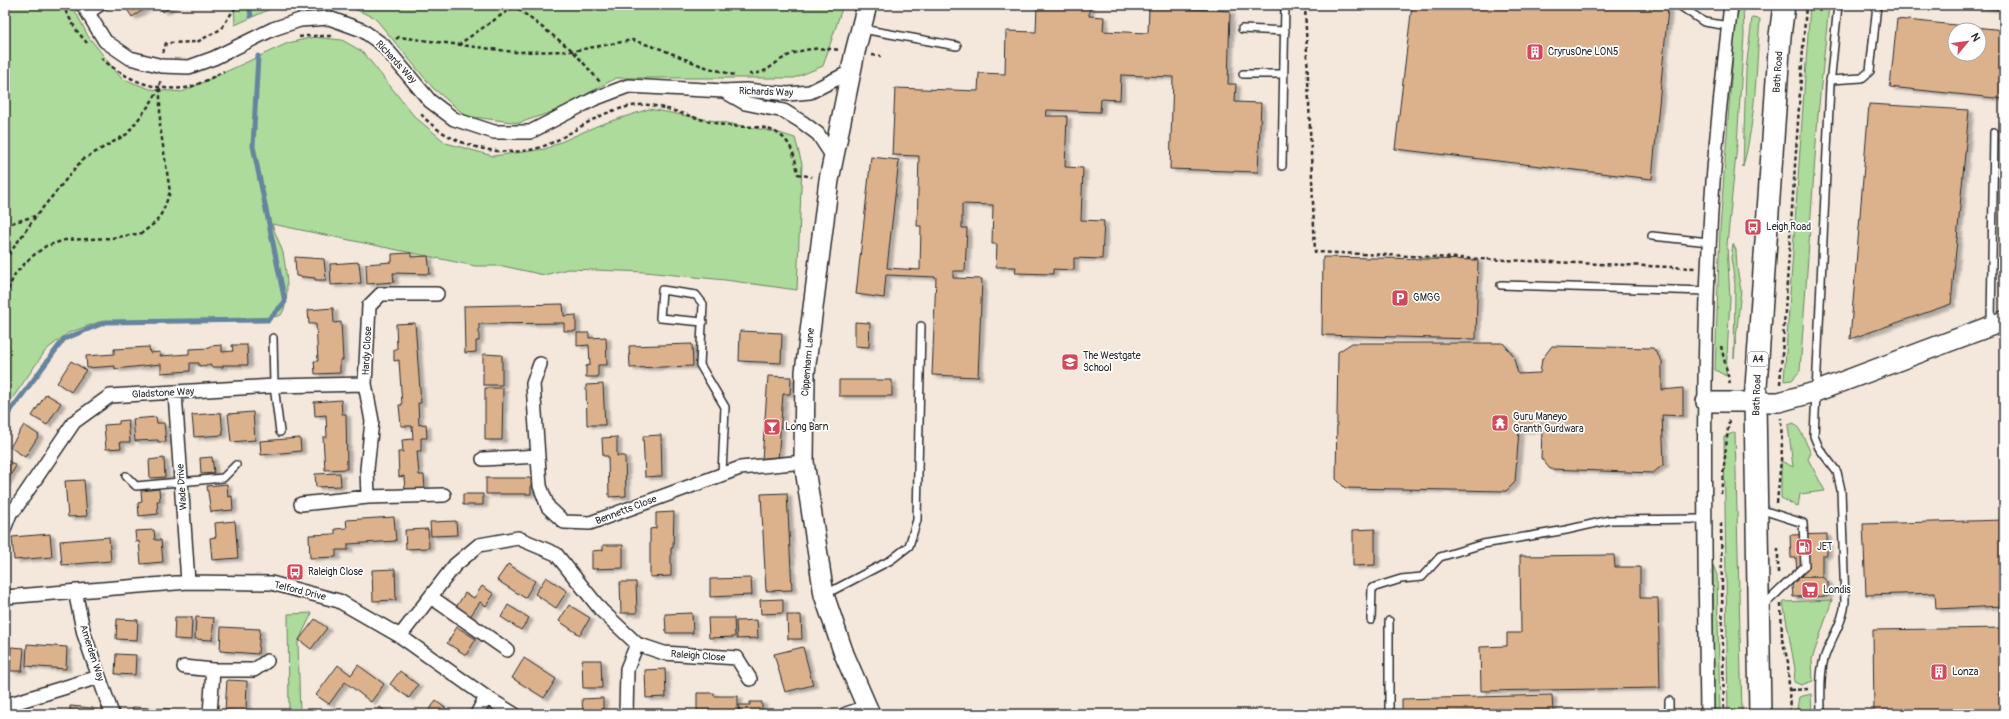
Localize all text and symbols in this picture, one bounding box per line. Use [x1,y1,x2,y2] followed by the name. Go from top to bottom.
[1947,22,1987,62] north arrow
[1968,31,1983,44] text: N
[373,38,419,86] street label: Richards Way
[1525,42,1545,62] building icon: CryrusOne LON5
[1548,46,1618,58] place label: CryrusOne LON5
[1771,51,1785,93] street label: Bath Road
[739,85,794,99] street label: Richards Way
[1743,217,1763,237] bus stop icon: Leigh Road
[1766,221,1811,233] place label: Leigh Road
[1390,288,1410,308] parking icon: GMGG
[1413,292,1440,304] place label: GMGG
[360,326,374,376] street label: Hardy Close
[799,327,817,397] street label: Cippenham Lane
[1083,350,1141,374] place label: The Westgate School
[1060,352,1080,372] school or university icon: The Westgate School
[1748,352,1768,366] road number: A4
[1750,374,1764,416] street label: Bath Road
[132,385,195,401] street label: Gladstone Way
[1513,411,1584,435] place label: Guru Maneyo Granth Gurdwara
[1490,413,1510,433] temple icon: Guru Maneyo Granth Gurdwara
[762,417,782,437] bar icon: Long Barn
[785,421,829,433] place label: Long Barn
[174,463,190,511] street label: Wade Drive
[594,493,658,527] street label: Bennetts Close
[1794,537,1814,557] fuel station icon: JET
[1817,541,1833,553] place label: JET
[285,562,305,582] bus stop icon: Raleigh Close
[308,566,363,578] place label: Raleigh Close
[273,579,327,603] street label: Telford Drive
[1800,580,1820,600] supermarket icon: Londis
[1823,584,1851,596] place label: Londis
[77,623,107,683] street label: Amerden Way
[670,648,726,664] street label: Raleigh Close
[1929,662,1949,682] building icon: Lonza
[1952,666,1979,678] place label: Lonza

